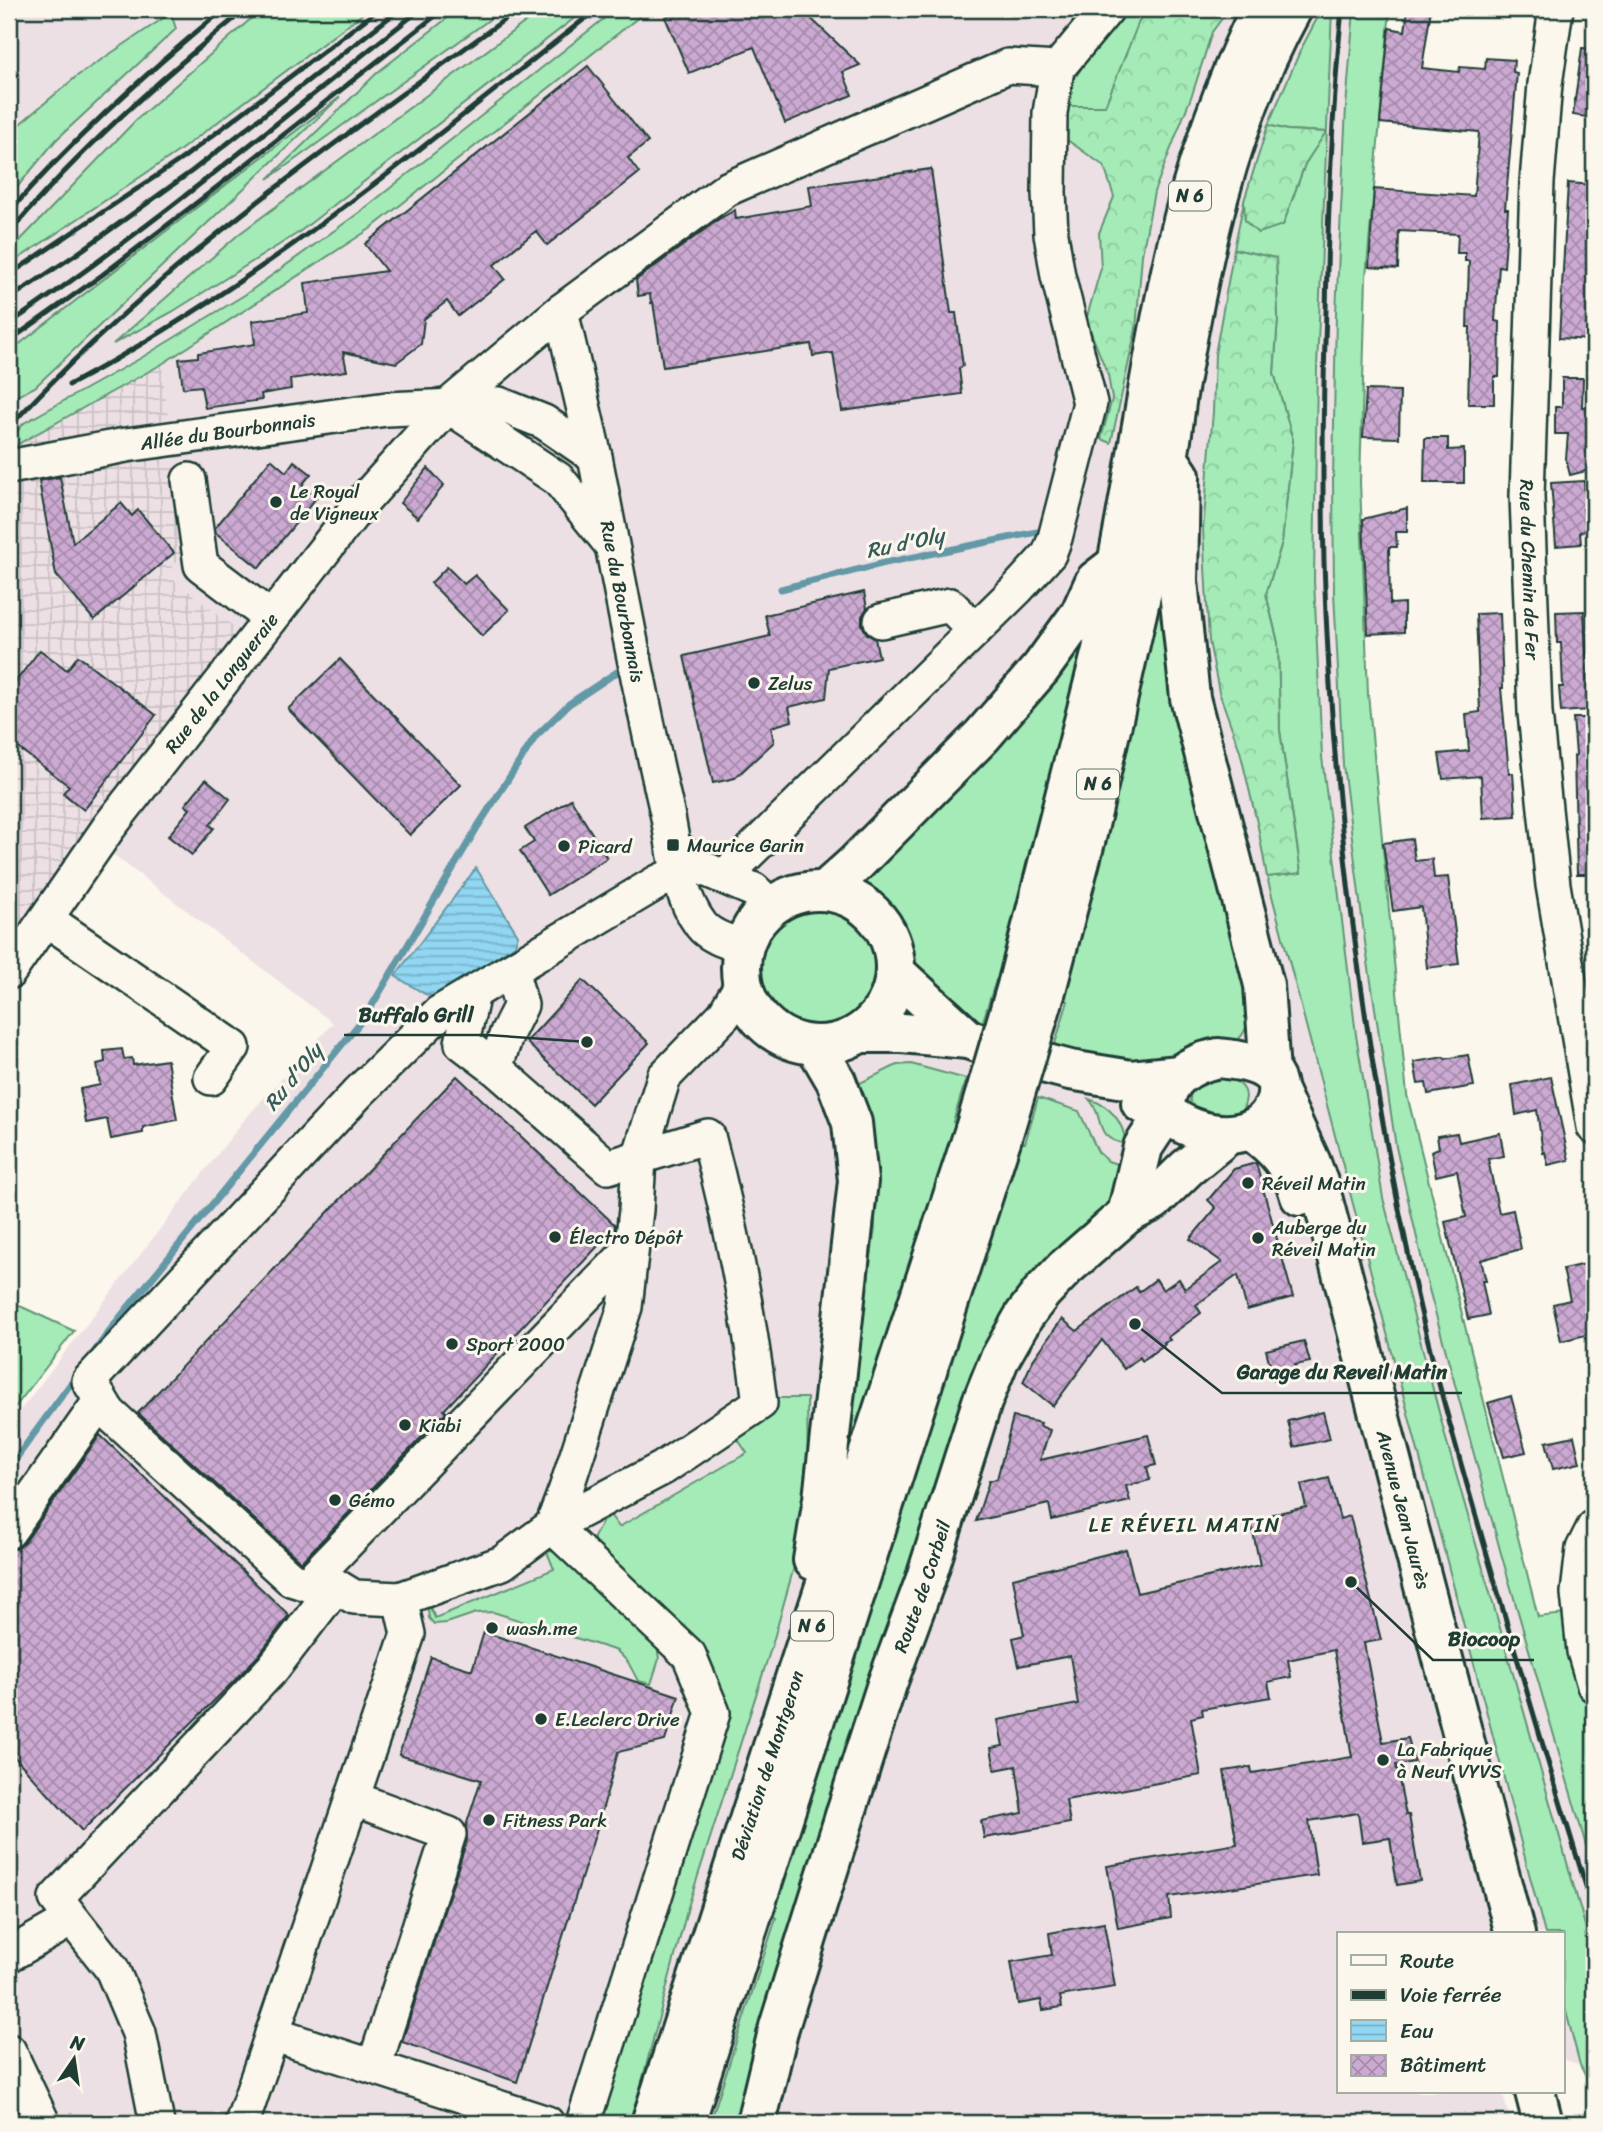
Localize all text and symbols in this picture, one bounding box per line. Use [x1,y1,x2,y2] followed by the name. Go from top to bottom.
[1169,182,1211,210] road number: N 6
[137,403,318,459] street label: Allée du Bourbonnais
[290,475,379,530] place label: Le Royal de Vigneux
[1510,479,1550,662] street label: Rue du Chemin de Fer
[268,494,284,510] marker: Le Royal de Vigneux
[863,516,951,570] water label: Ru d'Oly
[591,518,655,685] street label: Rue du Bourbonnais
[156,605,287,760] street label: Rue de la Longueraie
[768,667,813,700] place label: Zelus
[746,675,762,691] marker: Zelus
[1077,770,1119,798] road number: N 6
[687,829,804,862] place label: Maurice Garin
[578,830,634,863] place label: Picard
[665,837,681,853] marker: Maurice Garin
[556,838,572,854] marker: Picard
[344,993,487,1035] callout: Buffalo Grill
[359,996,474,1034] text: Buffalo Grill
[253,1032,335,1120] water label: Ru d'Oly
[1262,1167,1366,1200] place label: Réveil Matin
[1240,1175,1256,1191] marker: Réveil Matin
[1271,1211,1376,1266] place label: Auberge du Réveil Matin
[569,1221,684,1254] place label: Électro Dépôt
[547,1229,563,1245] marker: Électro Dépôt
[1250,1230,1266,1246] marker: Auberge du Réveil Matin
[466,1328,565,1361] place label: Sport 2000
[444,1336,460,1352] marker: Sport 2000
[1222,1351,1462,1393] callout: Garage du Reveil Matin
[1236,1353,1448,1391] text: Garage du Reveil Matin
[419,1409,462,1442] place label: Kiabi
[397,1417,413,1433] marker: Kiabi
[1367,1425,1441,1593] street label: Avenue Jean Jaurès
[349,1484,395,1517] place label: Gémo
[327,1492,343,1508] marker: Gémo
[1089,1506,1281,1544] district label: LE RÉVEIL MATIN
[883,1515,960,1657] street label: Route de Corbeil
[791,1611,833,1640] road number: N 6
[506,1612,578,1645] place label: wash.me
[1433,1618,1534,1660] callout: Biocoop
[484,1620,500,1636] marker: wash.me
[1448,1620,1521,1658] text: Biocoop
[721,1666,813,1865] street label: Déviation de Montgeron
[555,1703,680,1736] place label: E.Leclerc Drive
[533,1711,549,1727] marker: E.Leclerc Drive
[1397,1733,1502,1788] place label: La Fabrique à Neuf VYVS
[1375,1752,1391,1768] marker: La Fabrique à Neuf VYVS
[503,1804,607,1837] place label: Fitness Park
[481,1812,497,1828] marker: Fitness Park
[1337,1932,1564,2094] legend
[1400,1942,1454,1980] text: Route
[1400,1976,1502,2014] text: Voie ferrée
[1400,2012,1434,2050] text: Eau
[38,2024,108,2094] north arrow
[67,2025,89,2061] text: N
[1400,2046,1486,2084] text: Bâtiment

